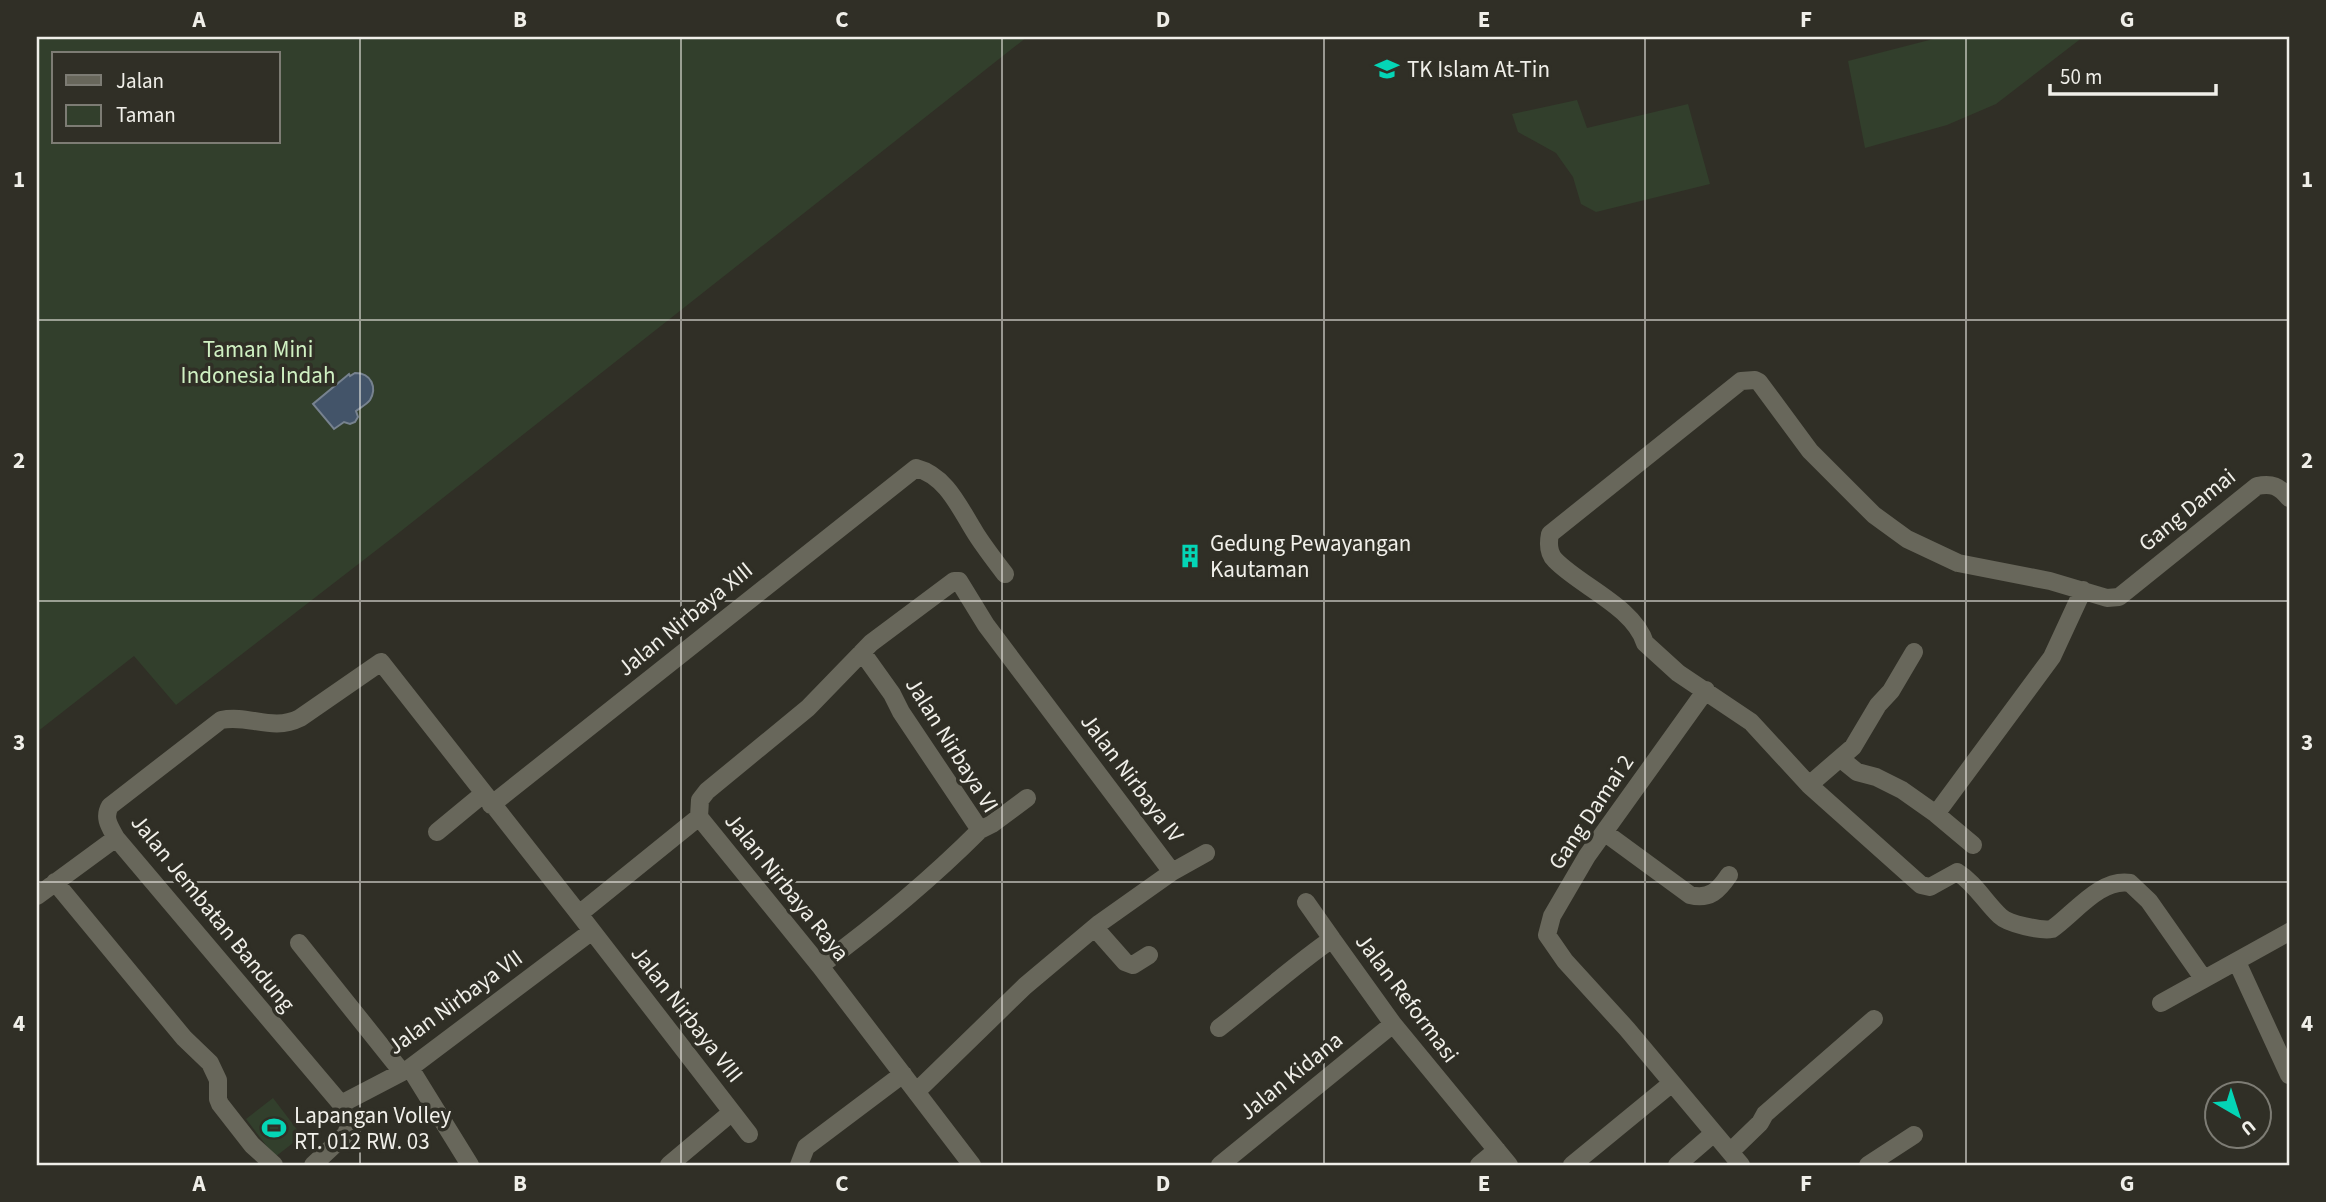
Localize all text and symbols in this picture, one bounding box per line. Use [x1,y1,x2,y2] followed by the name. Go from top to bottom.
[191,3,206,36] text: A
[513,3,527,36] text: B
[835,3,849,36] text: C
[1156,3,1170,36] text: D
[1478,3,1490,36] text: E
[1800,3,1812,36] text: F
[2120,3,2134,36] text: G
[52,52,280,144] legend
[2050,52,2216,96] scale bar
[1407,53,1550,86] place label: TK Islam At-Tin
[1373,55,1401,83] school or university icon: TK Islam At-Tin
[2060,62,2102,92] text: 50 m
[116,66,164,96] text: Jalan
[116,100,176,130] text: Taman
[13,163,25,196] text: 1
[2301,163,2313,196] text: 1
[181,333,335,392] park label: Taman Mini Indonesia Indah
[13,444,25,477] text: 2
[2301,444,2313,477] text: 2
[2131,460,2243,560] street label: Gang Damai
[1210,527,1411,586] place label: Gedung Pewayangan Kautaman
[1176,542,1204,570] building icon: Gedung Pewayangan Kautaman
[610,554,760,684] street label: Jalan Nirbaya XIII
[897,671,1007,819] street label: Jalan Nirbaya VI
[1072,707,1192,850] street label: Jalan Nirbaya IV
[13,726,25,759] text: 3
[2301,726,2313,759] text: 3
[1540,748,1642,876] street label: Gang Damai 2
[717,806,857,968] street label: Jalan Nirbaya Raya
[123,807,303,1019] street label: Jalan Jembatan Bandung
[1347,926,1467,1070] street label: Jalan Reformasi
[623,938,751,1090] street label: Jalan Nirbaya VIII
[381,942,529,1062] street label: Jalan Nirbaya VII
[13,1007,25,1040] text: 4
[2301,1007,2313,1040] text: 4
[1232,1024,1350,1128] street label: Jalan Kidana
[2204,1080,2274,1150] north arrow
[294,1099,452,1158] place label: Lapangan Volley RT. 012 RW. 03
[2234,1113,2261,1142] text: U
[260,1114,288,1142] sports icon: Lapangan Volley RT. 012 RW. 03
[191,1167,206,1200] text: A
[513,1167,527,1200] text: B
[835,1167,849,1200] text: C
[1156,1167,1170,1200] text: D
[1478,1167,1490,1200] text: E
[1800,1167,1812,1200] text: F
[2120,1167,2134,1200] text: G

